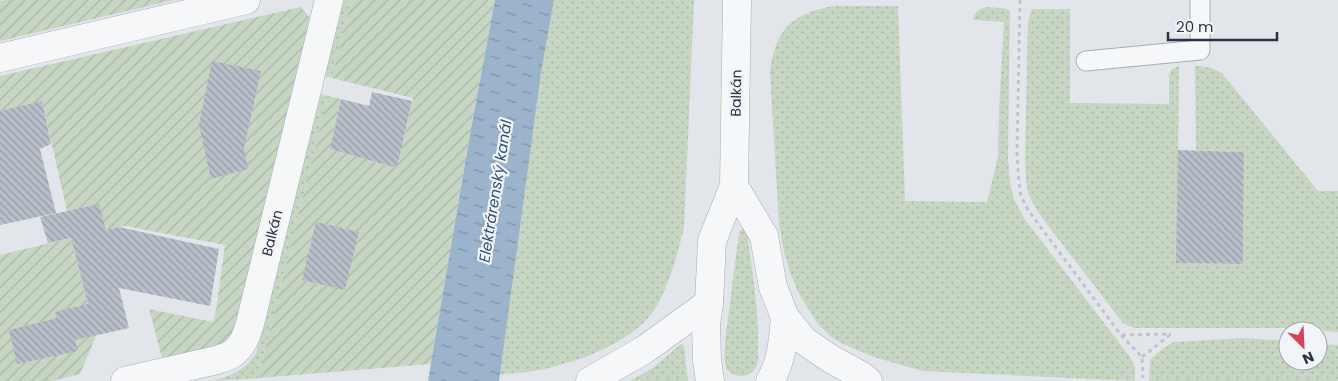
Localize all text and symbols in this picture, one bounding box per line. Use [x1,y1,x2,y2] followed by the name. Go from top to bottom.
[1168,10,1277,42] scale bar
[1176,16,1214,37] text: 20 m
[726,69,746,117] street label: Balkán
[473,118,517,264] water label: Elektrárenský kanál
[257,208,287,258] street label: Balkán
[1278,321,1328,371] north arrow
[1299,347,1317,369] text: N

